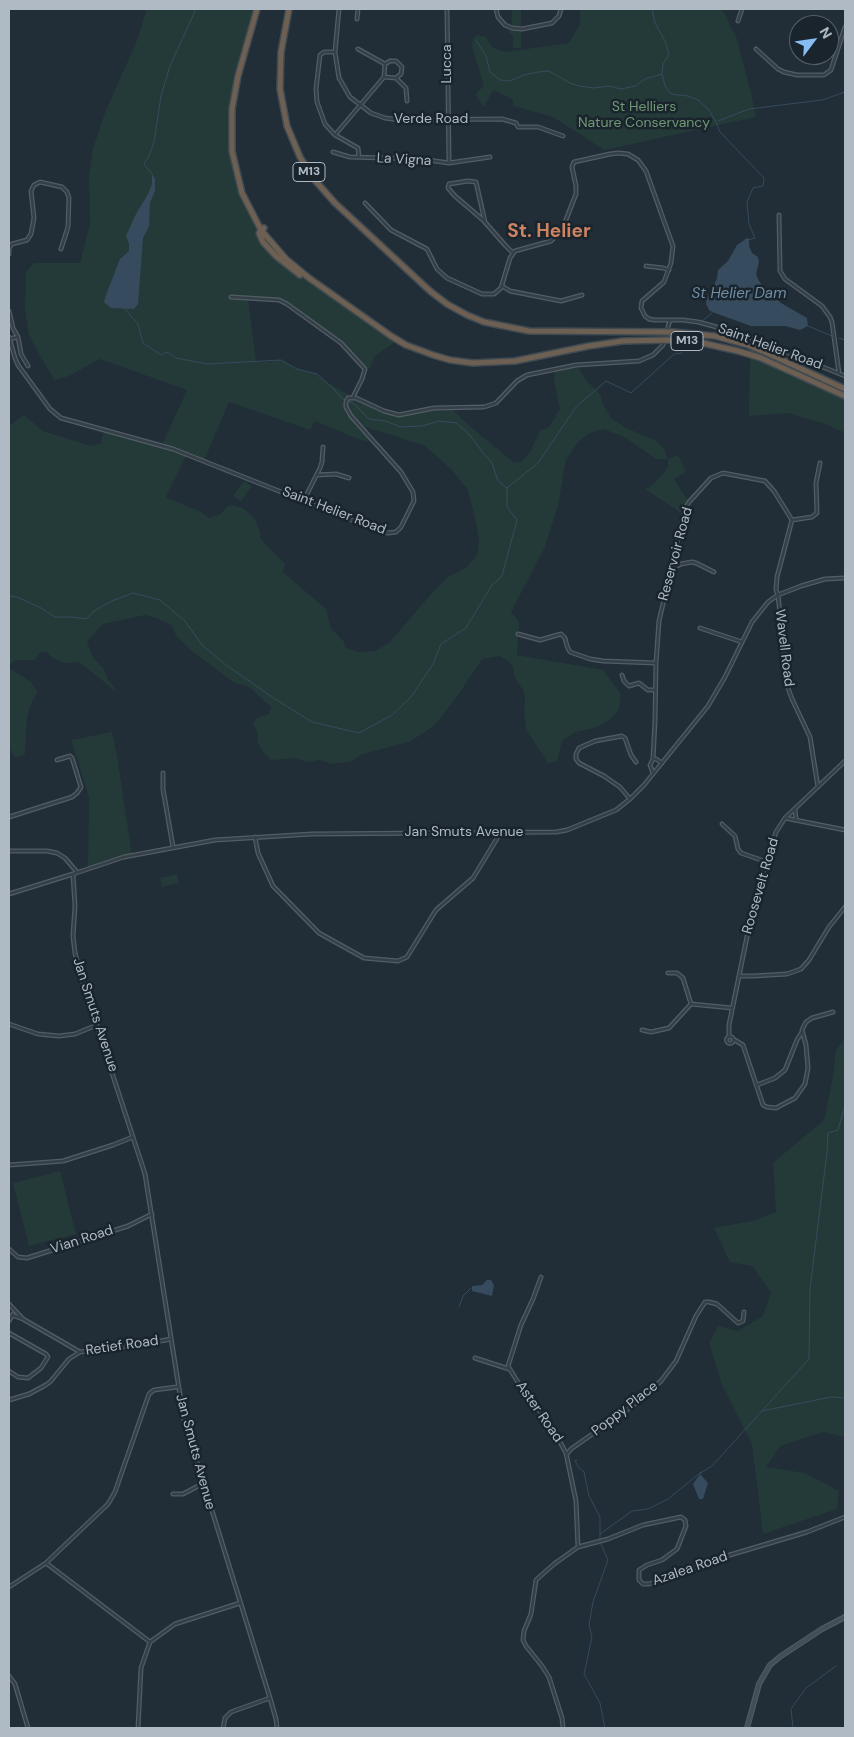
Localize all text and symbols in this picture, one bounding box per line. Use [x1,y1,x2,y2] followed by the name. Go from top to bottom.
[789,15,839,65] north arrow
[816,24,836,42] text: N
[439,44,455,84] street label: Lucca
[578,99,710,132] park label: St Helliers Nature Conservancy
[394,111,468,127] street label: Verde Road
[376,150,432,170] street label: La Vigna
[293,162,325,182] road number: M13
[507,221,591,243] district label: St. Helier
[692,285,786,303] water label: St Helier Dam
[716,320,824,374] street label: Saint Helier Road
[671,332,703,351] road number: M13
[280,483,388,539] street label: Saint Helier Road
[655,505,697,603] street label: Reservoir Road
[771,608,797,688] street label: Wavell Road
[405,824,523,840] street label: Jan Smuts Avenue
[739,836,783,936] street label: Roosevelt Road
[69,956,121,1074] street label: Jan Smuts Avenue
[49,1222,115,1258] street label: Vian Road
[84,1333,160,1359] street label: Retief Road
[512,1378,566,1446] street label: Aster Road
[589,1378,661,1440] street label: Poppy Place
[172,1392,218,1512] street label: Jan Smuts Avenue
[650,1548,730,1590] street label: Azalea Road

